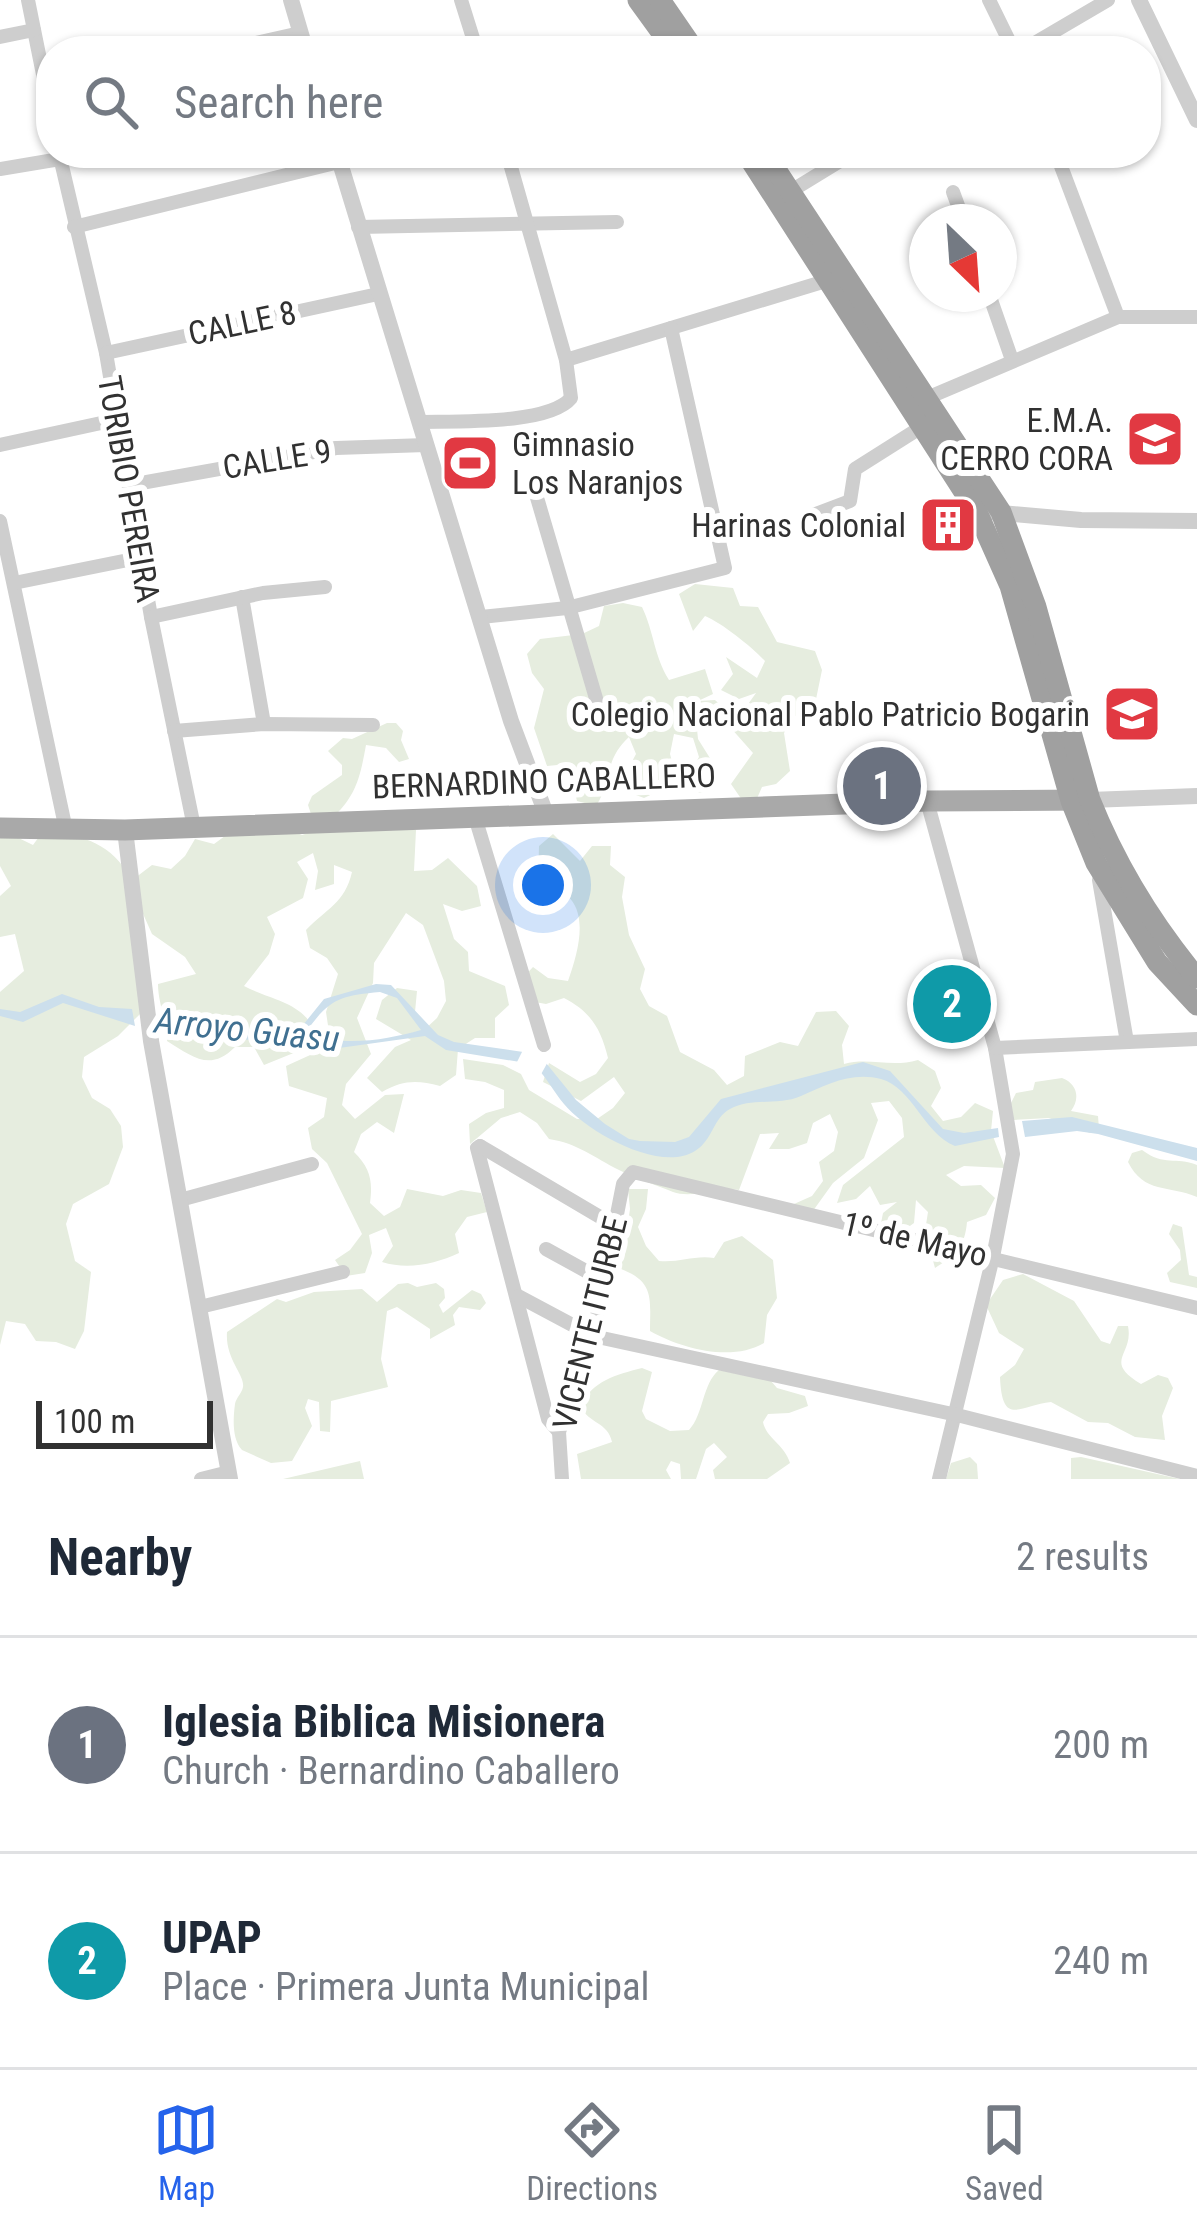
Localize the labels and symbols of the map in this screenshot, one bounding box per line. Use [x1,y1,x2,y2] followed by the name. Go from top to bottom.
[909,204,1017,312] north arrow
[184,293,300,353] street label: CALLE 8
[90,373,168,605] street label: TORIBIO PEREIRA
[940,401,1113,478] place label: E.M.A. CERRO CORA
[1124,408,1186,470] school or university icon: E.M.A. CERRO CORA
[512,425,683,502] place label: Gimnasio Los Naranjos
[220,431,334,487] street label: CALLE 9
[439,432,501,494] sports icon: Gimnasio Los Naranjos
[917,494,979,556] building icon: Harinas Colonial
[691,506,906,545] place label: Harinas Colonial
[1101,683,1163,745] school or university icon: Colegio Nacional Pablo Patricio Bogarin
[571,695,1090,734] place label: Colegio Nacional Pablo Patricio Bogarin
[843,741,921,831] pin: 1
[371,756,717,806] street label: BERNARDINO CABALLERO
[513,855,573,915] your location
[913,959,991,1049] pin: 2
[151,999,341,1061] water label: Arroyo Guasu
[839,1203,991,1275] street label: 1º de Mayo
[545,1212,635,1434] street label: VICENTE ITURBE
[36,1395,213,1448] scale bar

